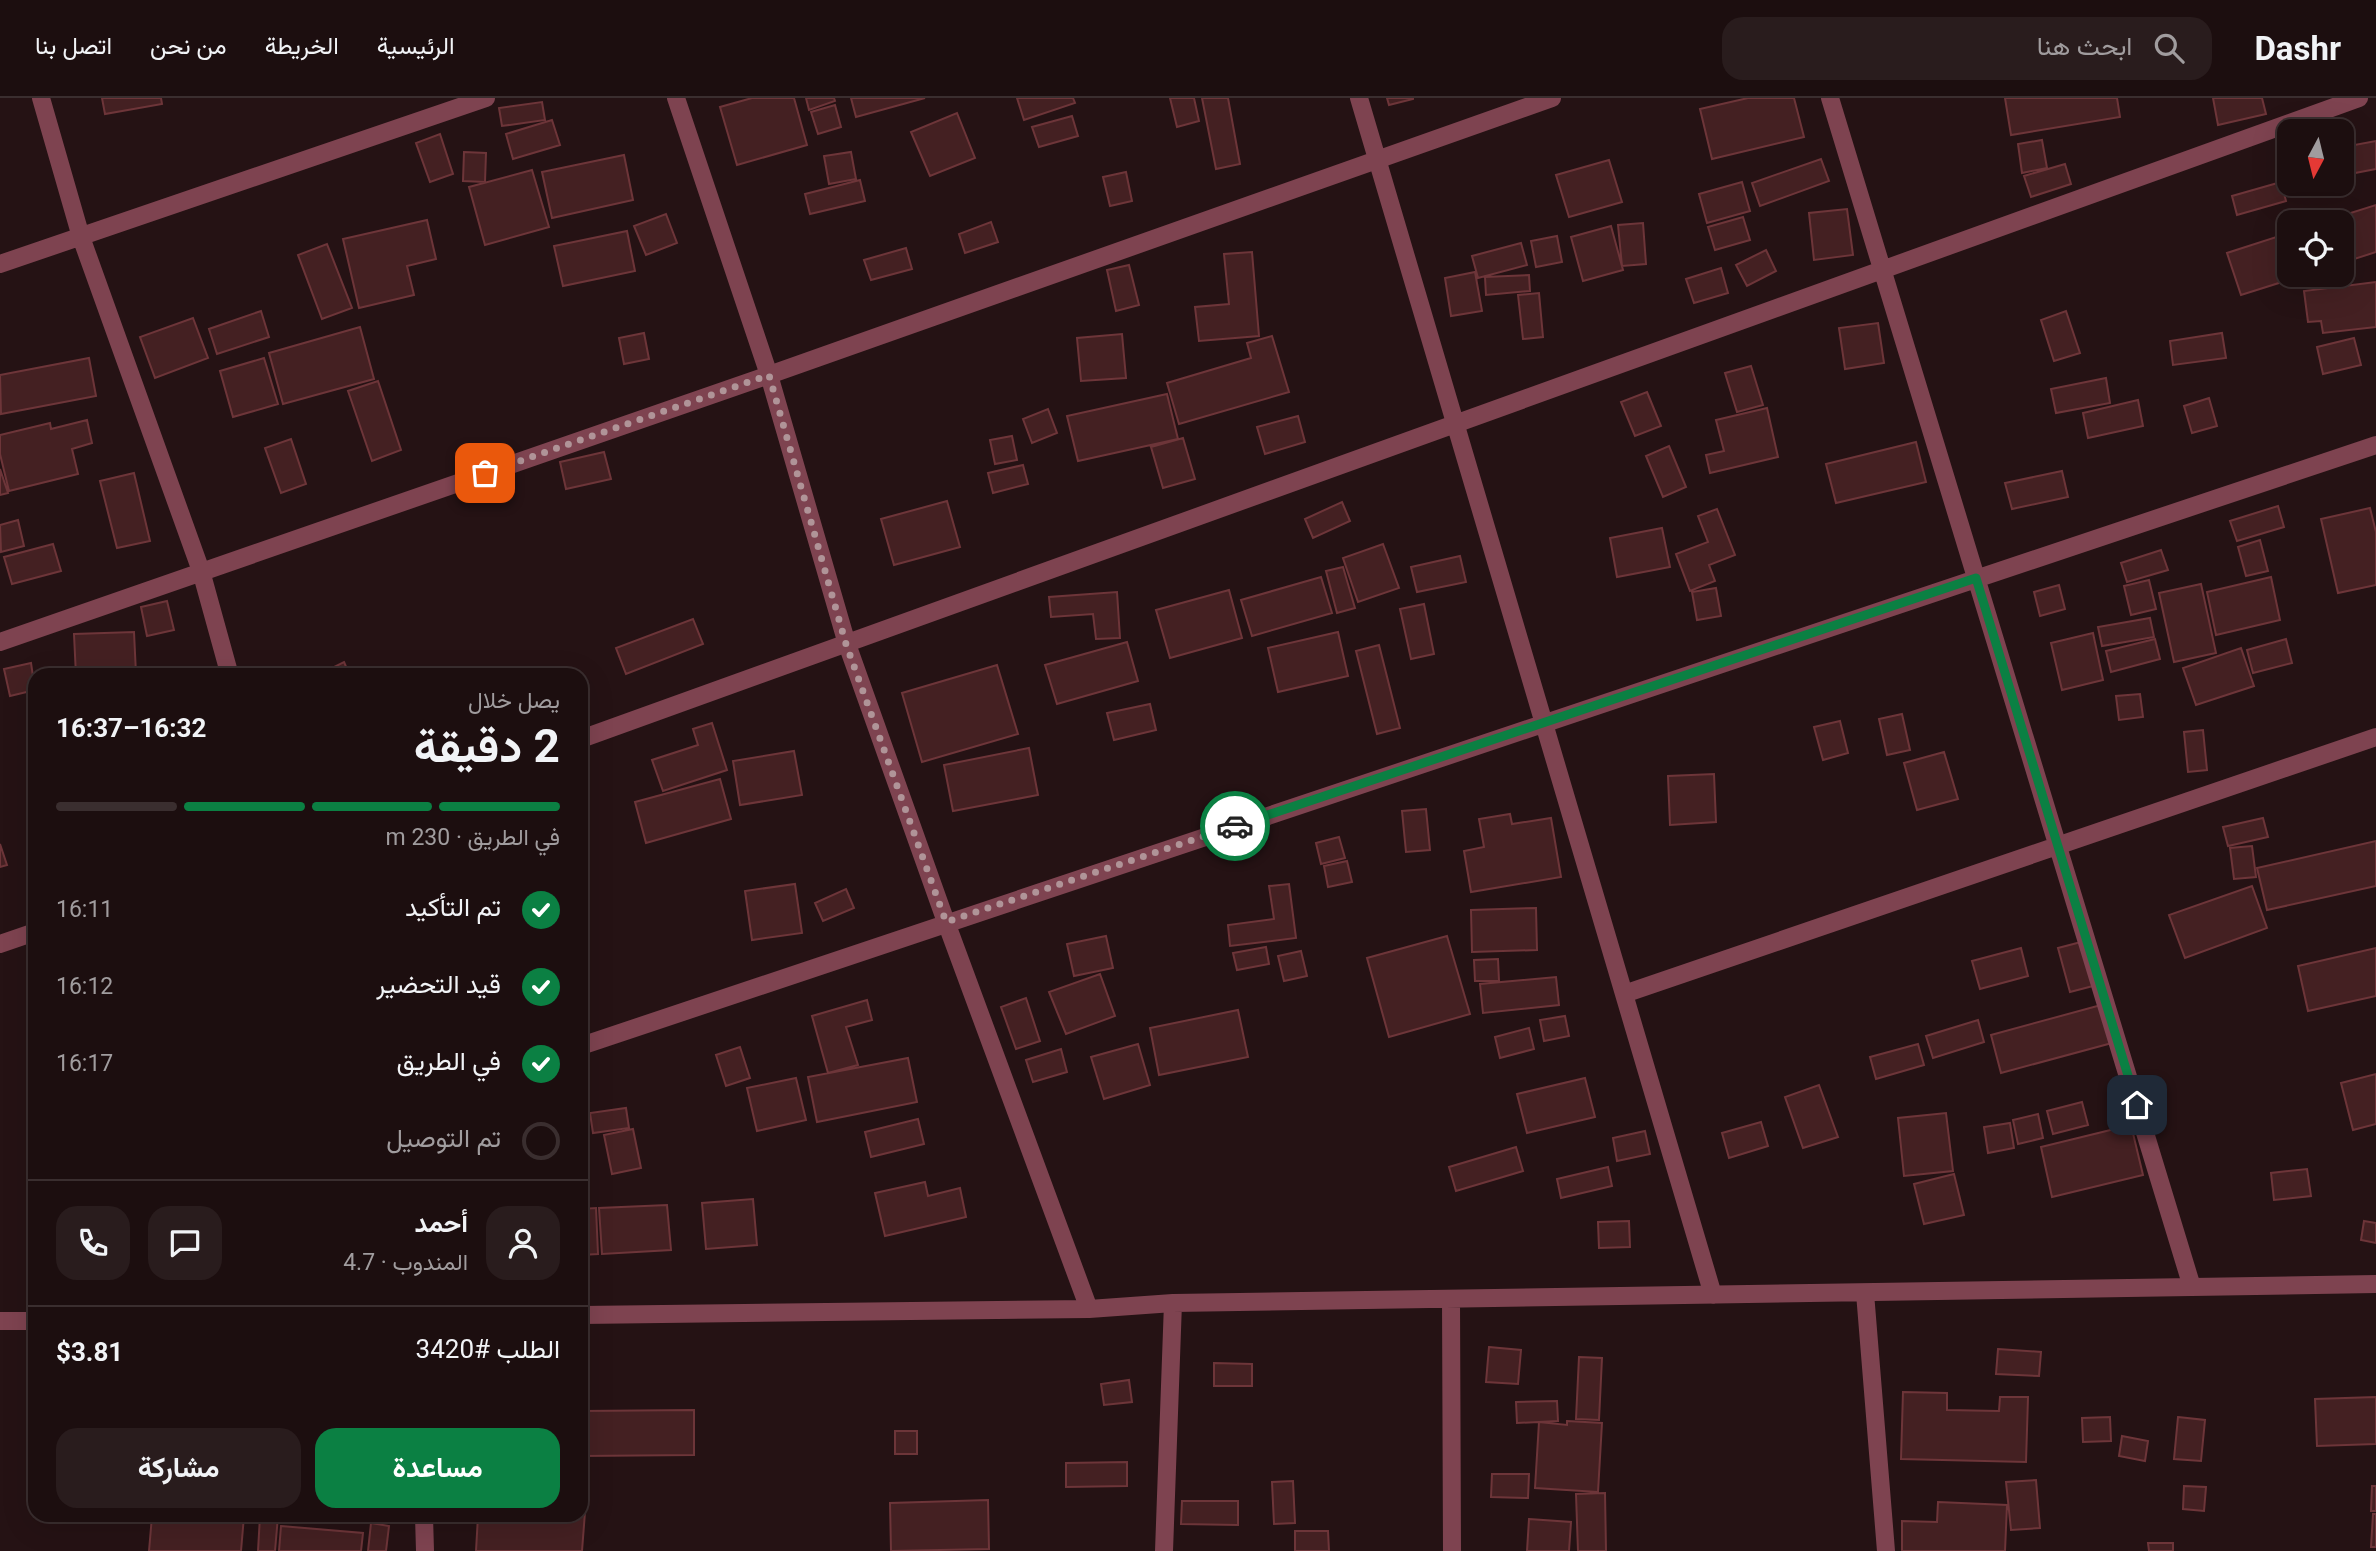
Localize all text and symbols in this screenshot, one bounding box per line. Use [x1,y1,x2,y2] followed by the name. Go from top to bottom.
[1722,17,2212,80] search box
[2150,29,2188,67] icon: search
[2254,29,2341,68] text: Dashr
[2037,31,2132,61] text: ابحث هنا
[35,32,112,60] text: اتصل بنا
[150,32,227,60] text: من نحن
[265,32,339,60] text: الخريطة
[377,32,454,60] text: الرئيسية
[2277,119,2354,196] north arrow
[2277,119,2354,287] map controls
[2277,210,2354,287] button: locate
[455,443,515,503] pin
[466,454,504,492] icon: bag
[468,687,560,714] text: يصل خلال
[56,713,206,743] text: 16:32–16:37
[414,719,560,773] text: 2 دقيقة
[1200,791,1270,861] courier
[1216,807,1254,845] icon: car
[386,824,560,851] text: في الطريق · 230 m
[522,891,560,929] icon: check
[405,892,501,922] text: تم التأكيد
[56,896,113,923] text: 16:11
[522,968,560,1006] icon: check
[376,969,501,999] text: قيد التحضير
[56,973,113,1000] text: 16:12
[522,1045,560,1083] icon: check
[397,1046,501,1076] text: في الطريق
[56,1050,113,1077] text: 16:17
[2107,1075,2167,1135] pin
[2118,1086,2156,1124] icon: home
[386,1123,501,1153] text: تم التوصيل
[56,1206,130,1280] button: phone
[148,1206,222,1280] button: chat
[486,1206,560,1280] button: person
[415,1208,468,1238] text: أحمد
[343,1249,468,1276] text: المندوب · 4.7
[416,1334,560,1364] text: الطلب #3420
[56,1337,123,1367] text: $3.81
[56,1428,301,1508] button: مشاركة
[315,1428,560,1508] button: مساعدة

